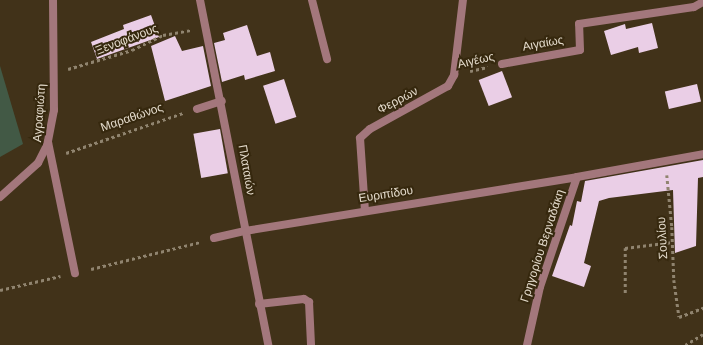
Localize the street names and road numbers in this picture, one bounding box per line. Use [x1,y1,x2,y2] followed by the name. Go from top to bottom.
[94,22,160,58] street label: Ξενοφάνους
[521,33,565,55] street label: Αιγαίως
[456,50,496,72] street label: Αιγέως
[31,83,49,143] street label: Αγραφιώτη
[375,84,421,118] street label: Φερρών
[99,101,165,135] street label: Μαραθώνος
[234,144,258,196] street label: Πλαταιών
[358,184,414,206] street label: Ευριπίδου
[518,188,568,304] street label: Γρηγορίου Βερναδάκη
[655,216,671,260] street label: Σουλίου

